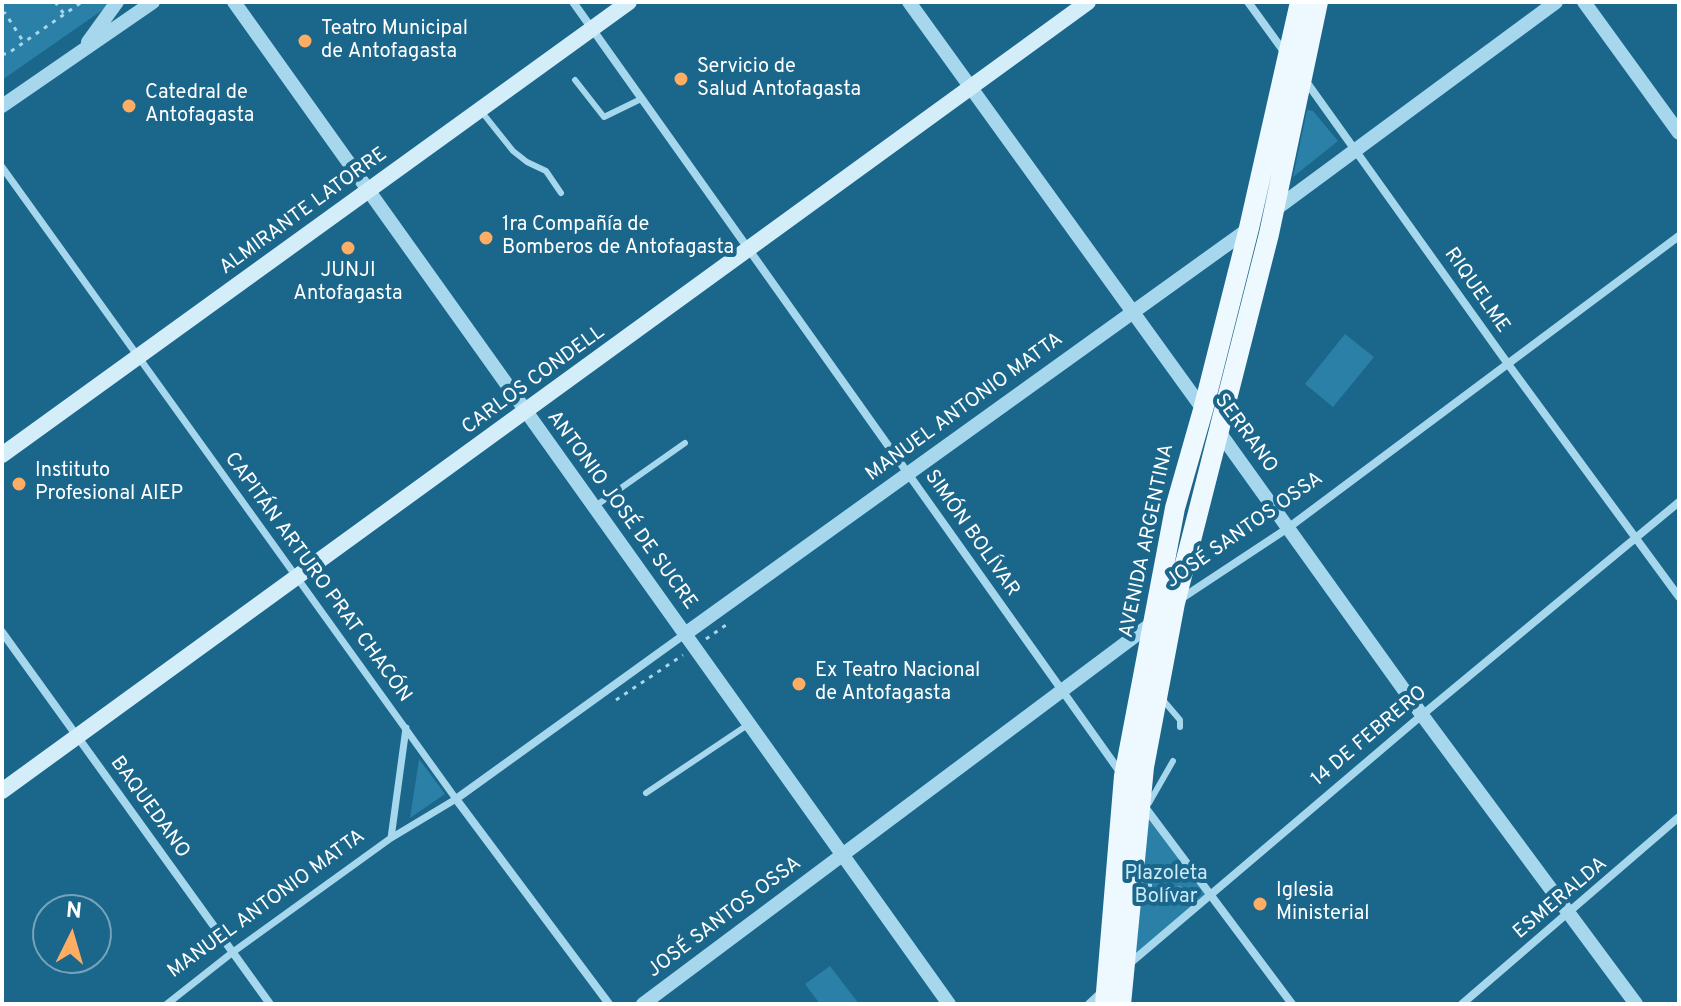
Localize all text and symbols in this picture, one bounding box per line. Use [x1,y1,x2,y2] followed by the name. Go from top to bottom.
[321,18,468,65] place label: Teatro Municipal de Antofagasta
[296,32,314,50] marker: Teatro Municipal de Antofagasta
[697,56,861,103] place label: Servicio de Salud Antofagasta
[672,70,690,88] marker: Servicio de Salud Antofagasta
[145,82,254,129] place label: Catedral de Antofagasta
[120,97,138,115] marker: Catedral de Antofagasta
[216,143,392,281] street label: ALMIRANTE LATORRE
[502,214,734,261] place label: 1ra Compañía de Bomberos de Antofagasta
[477,229,495,247] marker: 1ra Compañía de Bomberos de Antofagasta
[339,239,357,257] marker: JUNJI Antofagasta
[1438,244,1514,338] street label: RIQUELME
[293,260,403,307] place label: JUNJI Antofagasta
[458,321,610,441] street label: CARLOS CONDELL
[862,328,1068,488] street label: MANUEL ANTONIO MATTA
[1208,390,1282,478] street label: SERRANO
[541,407,701,615] street label: ANTONIO JOSÉ DE SUCRE
[1116,442,1180,640] street label: AVENIDA ARGENTINA
[218,448,416,708] street label: CAPITÁN ARTURO PRAT CHACÓN
[35,460,183,507] place label: Instituto Profesional AIEP
[918,466,1024,602] street label: SIMÓN BOLÍVAR
[1162,468,1328,594] street label: JOSÉ SANTOS OSSA
[10,475,28,493] marker: Instituto Profesional AIEP
[815,660,980,707] place label: Ex Teatro Nacional de Antofagasta
[790,675,808,693] marker: Ex Teatro Nacional de Antofagasta
[1307,682,1433,792] street label: 14 DE FEBRERO
[104,752,194,864] street label: BAQUEDANO
[164,825,370,985] street label: MANUEL ANTONIO MATTA
[643,852,807,984] street label: JOSÉ SANTOS OSSA
[1509,853,1613,945] street label: ESMERALDA
[1124,863,1208,910] park label: Plazoleta Bolívar
[1276,880,1370,927] place label: Iglesia Ministerial
[32,894,112,974] north arrow
[1251,895,1269,913] marker: Iglesia Ministerial
[65,897,83,926] text: N

